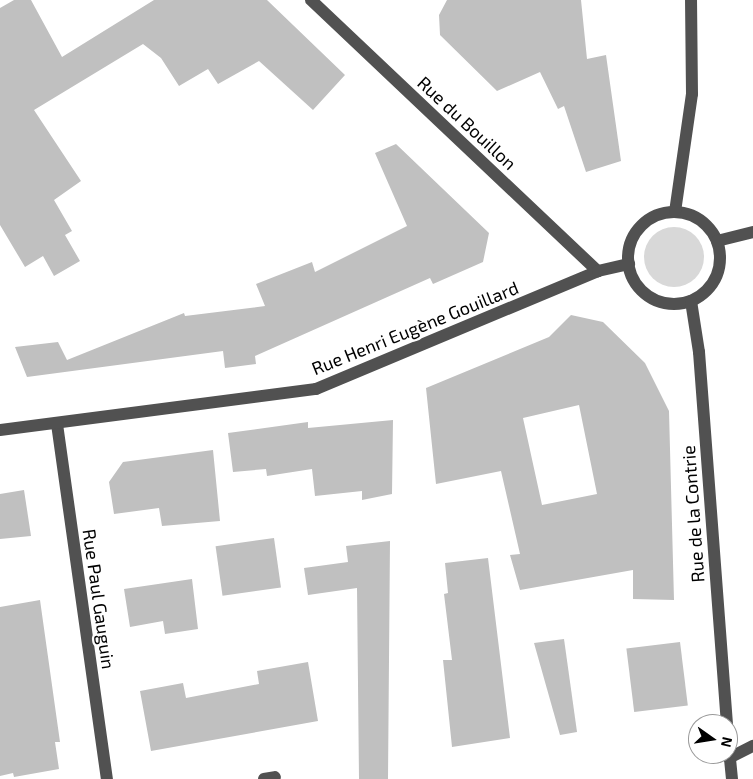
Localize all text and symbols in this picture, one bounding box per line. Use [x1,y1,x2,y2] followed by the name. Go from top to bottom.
[413,72,521,174] street label: Rue du Bouillon
[308,277,522,379] street label: Rue Henri Eugène Gouillard
[677,445,709,583] street label: Rue de la Contrie
[78,527,120,671] street label: Rue Paul Gauguin
[688,714,738,764] north arrow
[718,735,737,749] text: N

